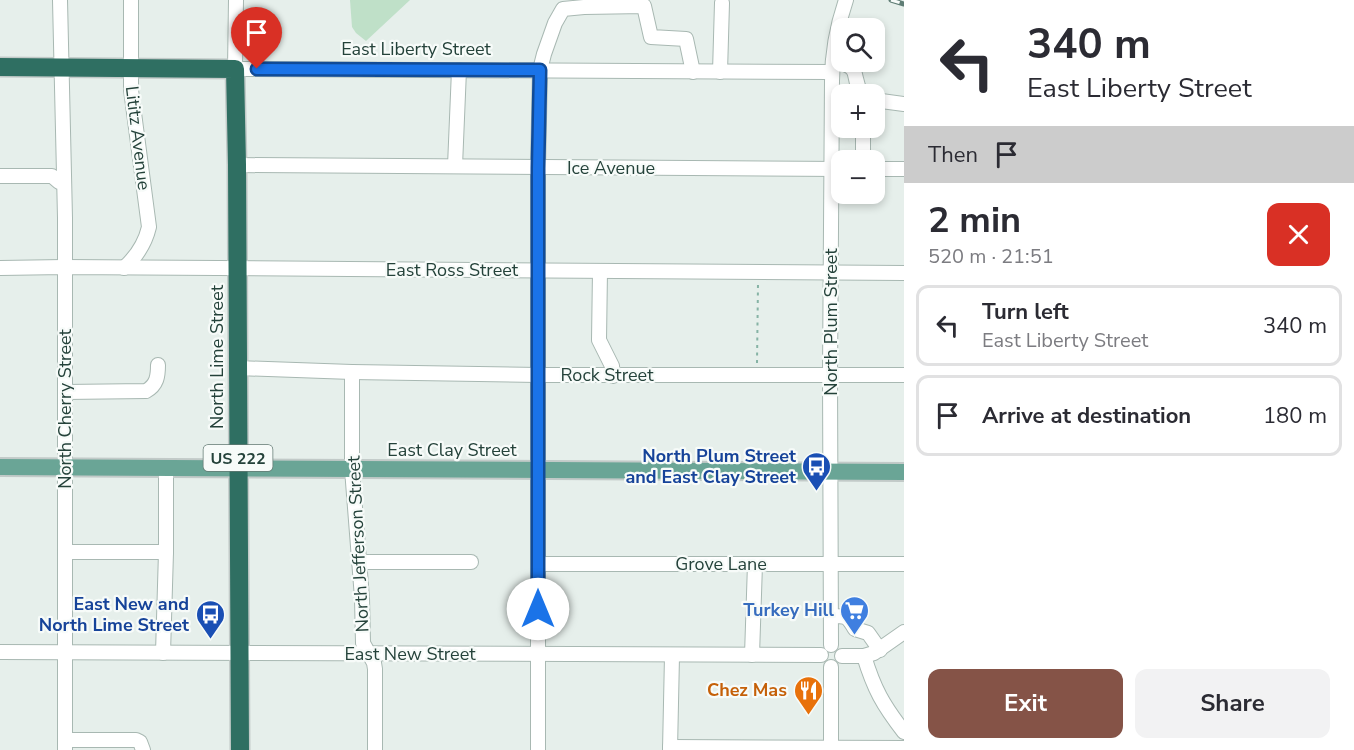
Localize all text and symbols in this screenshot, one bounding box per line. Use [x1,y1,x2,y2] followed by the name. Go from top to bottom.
[231,7,282,69] pin
[240,16,273,49] icon: arrive
[1027,16,1151,73] text: 340 m
[831,18,885,204] map controls
[831,18,885,72] button: search
[928,24,1006,102] icon: left
[341,37,492,61] street label: East Liberty Street
[1027,70,1252,107] text: East Liberty Street
[120,84,156,192] street label: Lititz Avenue
[831,84,885,138] button: +
[990,138,1023,171] icon: arrive
[928,140,978,170] text: Then
[831,150,885,204] button: −
[567,156,655,180] street label: Ice Avenue
[928,196,1021,245] text: 2 min
[1267,203,1330,266] button: close
[928,243,1054,270] text: 520 m · 21:51
[819,248,843,396] street label: North Plum Street
[386,258,519,282] street label: East Ross Street
[205,284,229,429] street label: North Lime Street
[982,297,1069,327] text: Turn left
[931,309,964,342] icon: left
[1263,311,1327,341] text: 340 m
[982,327,1148,354] text: East Liberty Street
[53,328,77,489] street label: North Cherry Street
[561,363,654,387] street label: Rock Street
[931,399,964,432] icon: arrive
[982,401,1191,431] text: Arrive at destination
[1263,401,1327,431] text: 180 m
[387,438,517,462] street label: East Clay Street
[625,444,796,489] place label: North Plum Street and East Clay Street
[204,445,272,471] road number: US 222
[801,450,833,492] bus stop icon: North Plum Street and East Clay Street
[341,454,375,633] street label: North Jefferson Street
[675,552,767,576] street label: Grove Lane
[506,577,570,641] position arrow
[39,592,189,637] place label: East New and North Lime Street
[839,594,871,636] supermarket icon: Turkey Hill
[194,598,226,640] bus stop icon: East New and North Lime Street
[743,598,834,622] place label: Turkey Hill
[344,642,476,666] street label: East New Street
[928,669,1123,738] button: Exit
[1135,669,1330,738] button: Share
[792,674,824,716] restaurant icon: Chez Mas
[707,678,787,702] place label: Chez Mas

